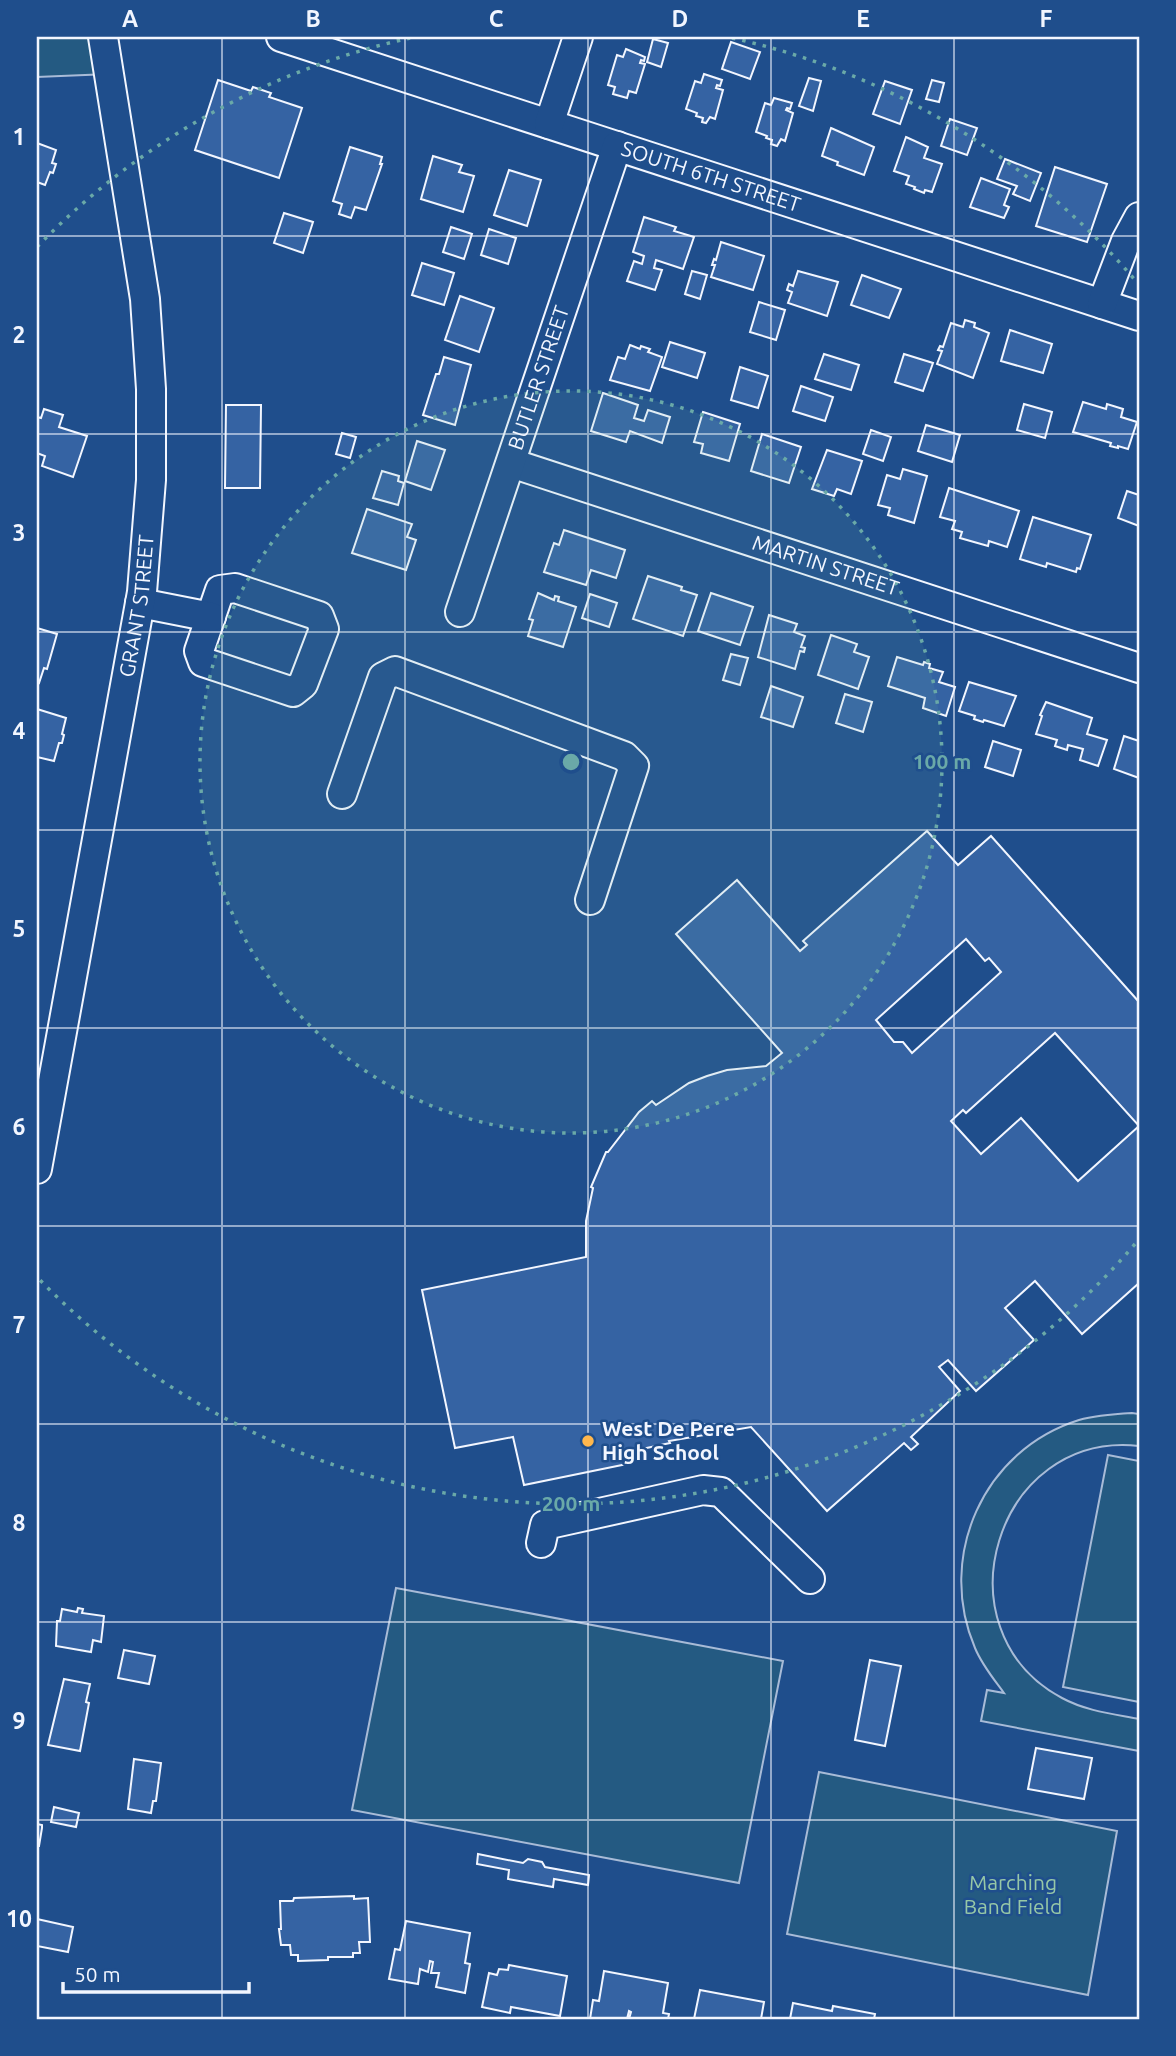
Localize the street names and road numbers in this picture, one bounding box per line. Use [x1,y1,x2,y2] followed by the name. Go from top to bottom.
[619,136,804,216] street label: SOUTH 6TH STREET
[502,302,573,453] street label: BUTLER STREET
[750,530,903,600] street label: MARTIN STREET
[114,533,158,679] street label: GRANT STREET

